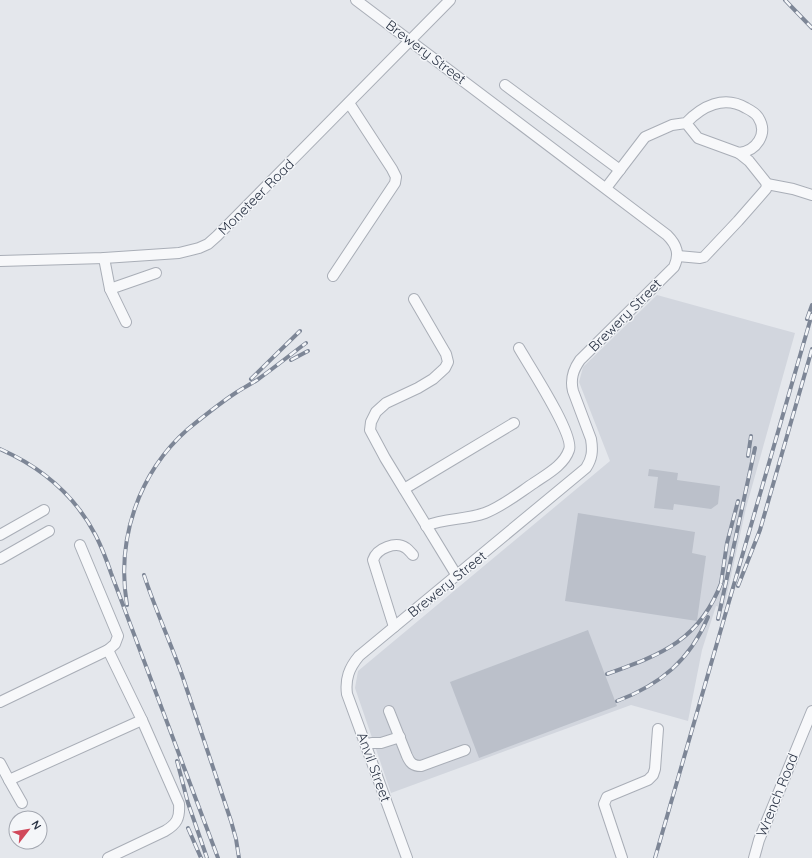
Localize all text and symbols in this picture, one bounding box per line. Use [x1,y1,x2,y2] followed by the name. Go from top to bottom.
[382,16,470,88] street label: Brewery Street
[214,155,298,239] street label: Moneteer Road
[585,275,665,355] street label: Brewery Street
[404,547,490,621] street label: Brewery Street
[353,730,395,805] street label: Anvil Street
[752,751,802,839] street label: Wrench Road
[8,810,48,850] north arrow
[28,818,45,832] text: N

